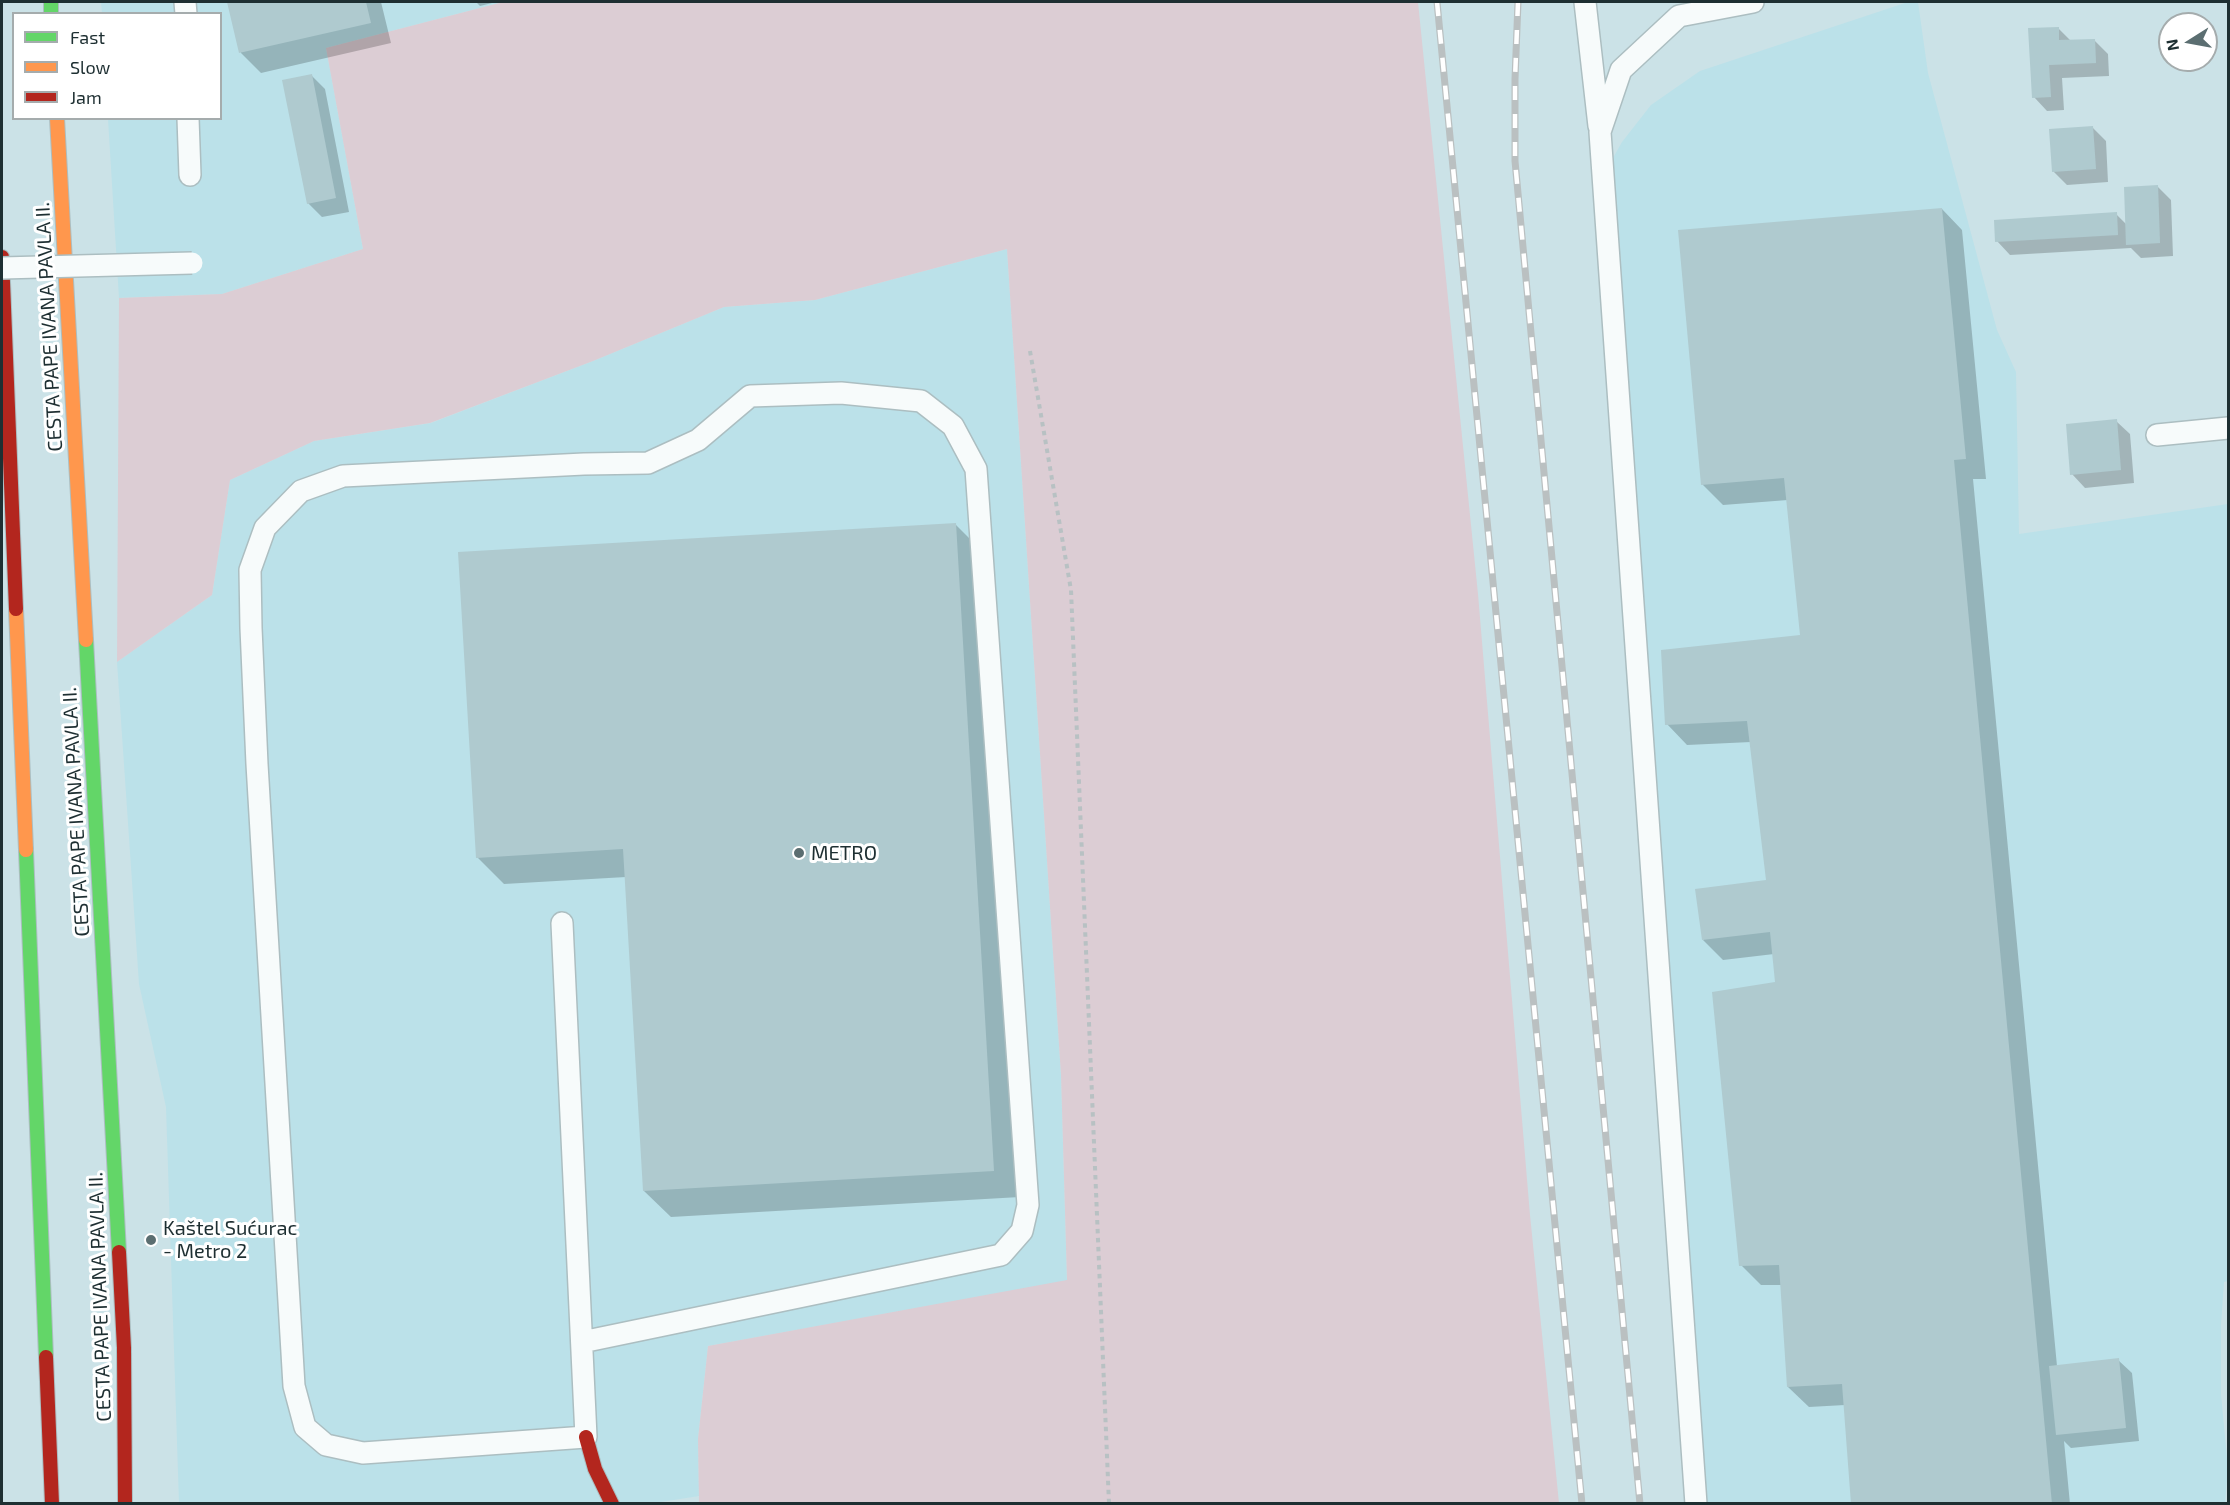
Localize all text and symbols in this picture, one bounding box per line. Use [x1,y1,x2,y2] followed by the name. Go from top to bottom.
[12,12,222,120] legend
[2158,12,2218,72] north arrow
[70,26,105,48] text: Fast
[2161,38,2182,53] text: N
[70,56,110,78] text: Slow
[70,86,102,108] text: Jam
[30,202,68,452] street label: CESTA PAPE IVANA PAVLA II.
[57,687,95,937] street label: CESTA PAPE IVANA PAVLA II.
[811,841,877,865] place label: METRO
[792,846,806,860] marker: METRO
[84,1172,116,1422] street label: CESTA PAPE IVANA PAVLA II.
[163,1216,297,1263] place label: Kaštel Sućurac - Metro 2
[144,1233,158,1247] marker: Kaštel Sućurac - Metro 2

